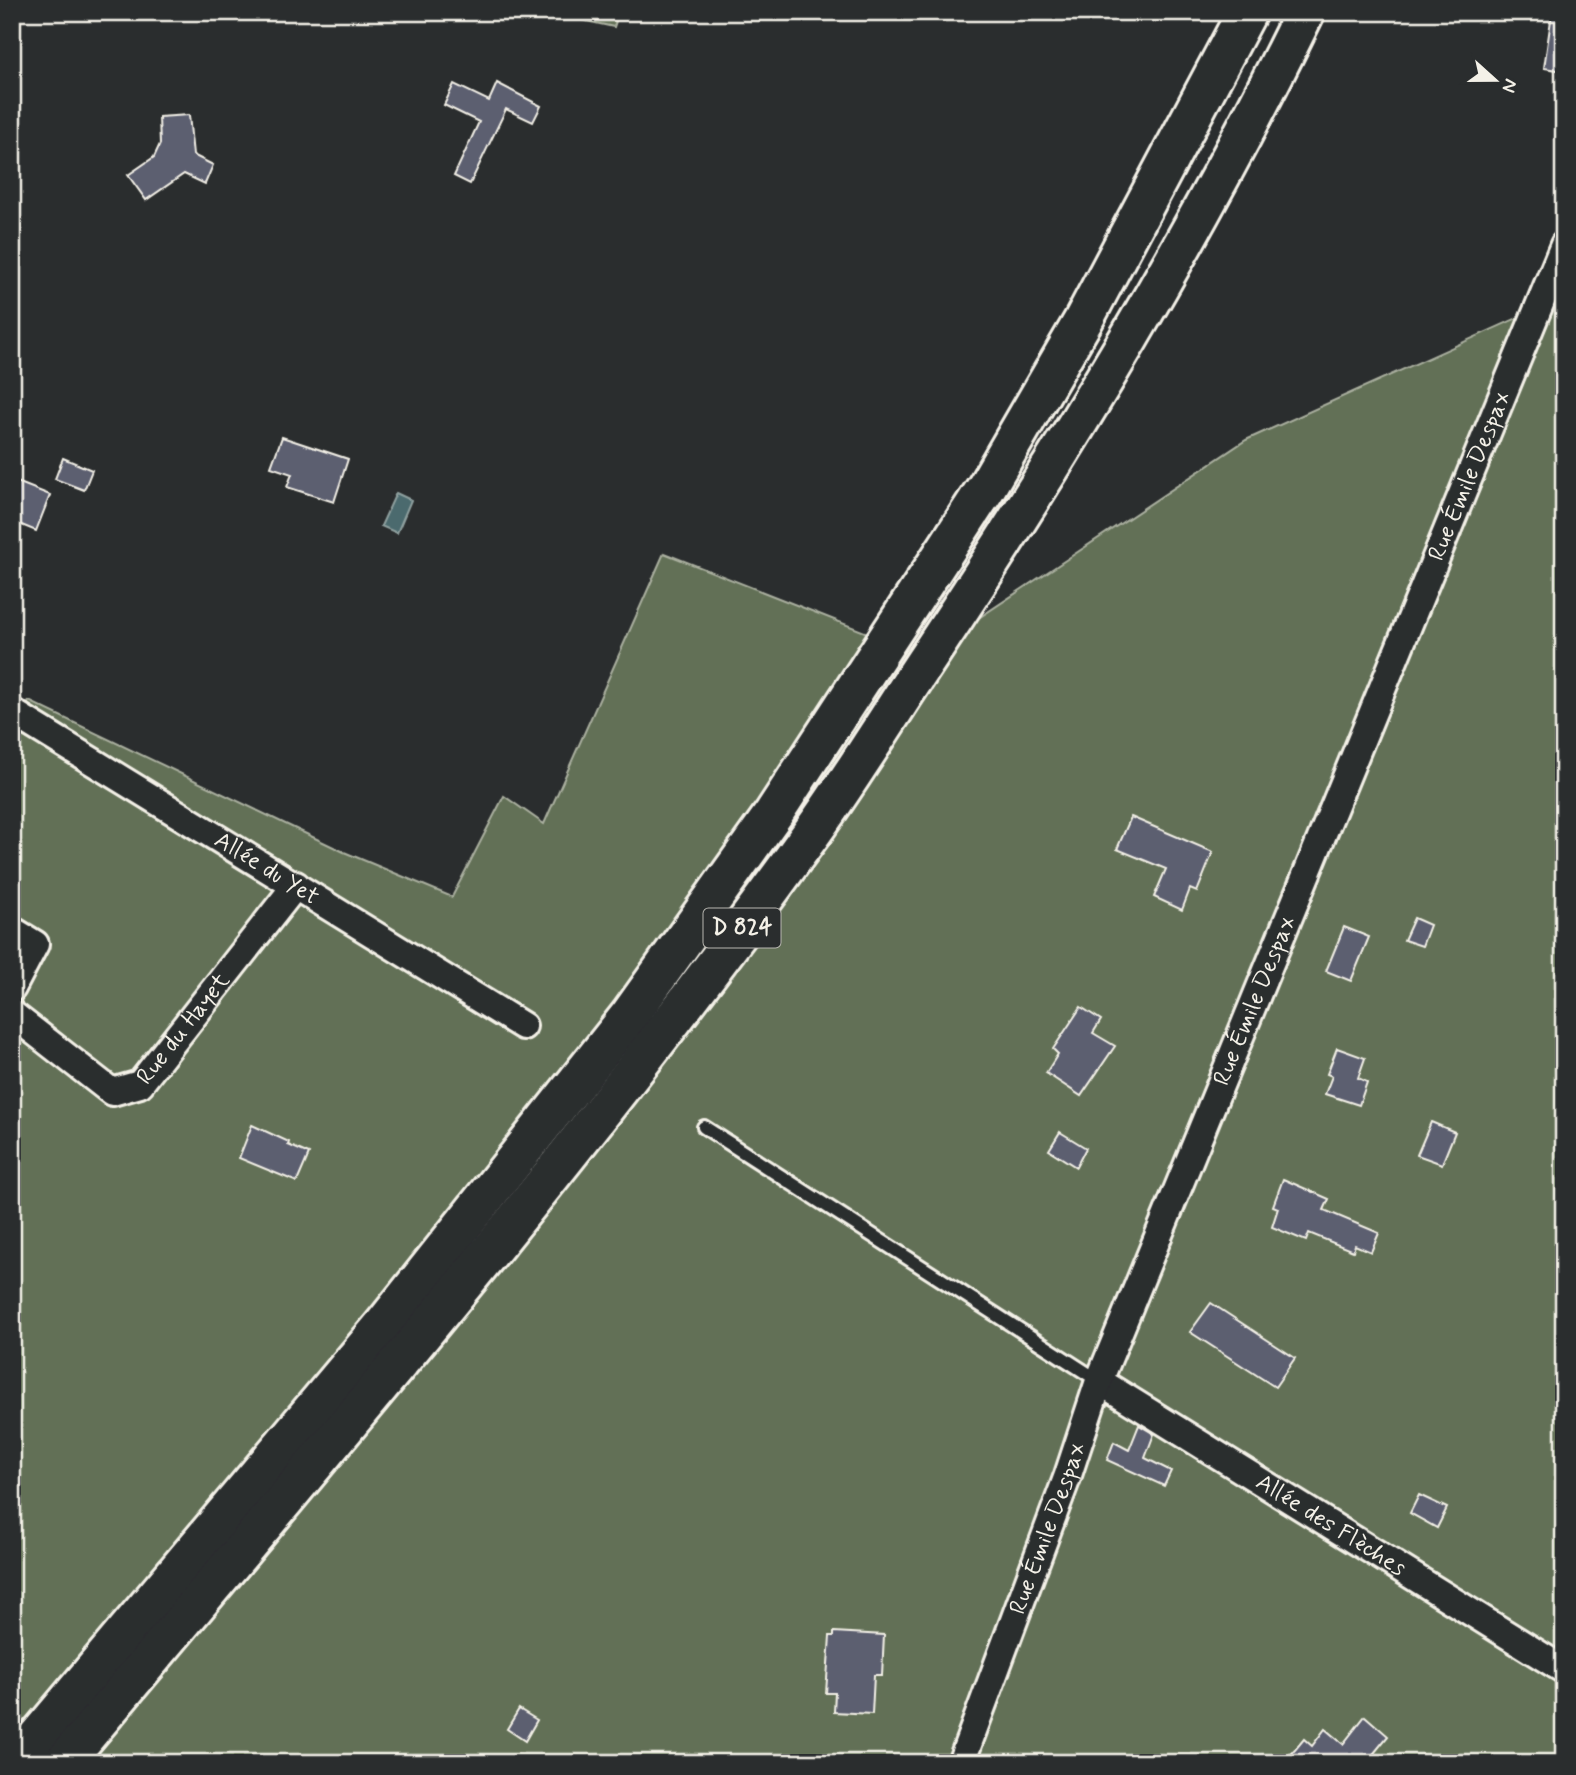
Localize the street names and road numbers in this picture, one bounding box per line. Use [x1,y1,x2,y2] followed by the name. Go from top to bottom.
[1421,387,1518,566] street label: Rue Émile Despax
[209,825,325,912] street label: Allée du Yet
[704,909,780,948] road number: D 824
[1206,911,1303,1090] street label: Rue Émile Despax
[130,966,237,1091] street label: Rue du Hayet
[1002,1439,1093,1619] street label: Rue Émile Despax
[1250,1467,1412,1584] street label: Allée des Flèches

